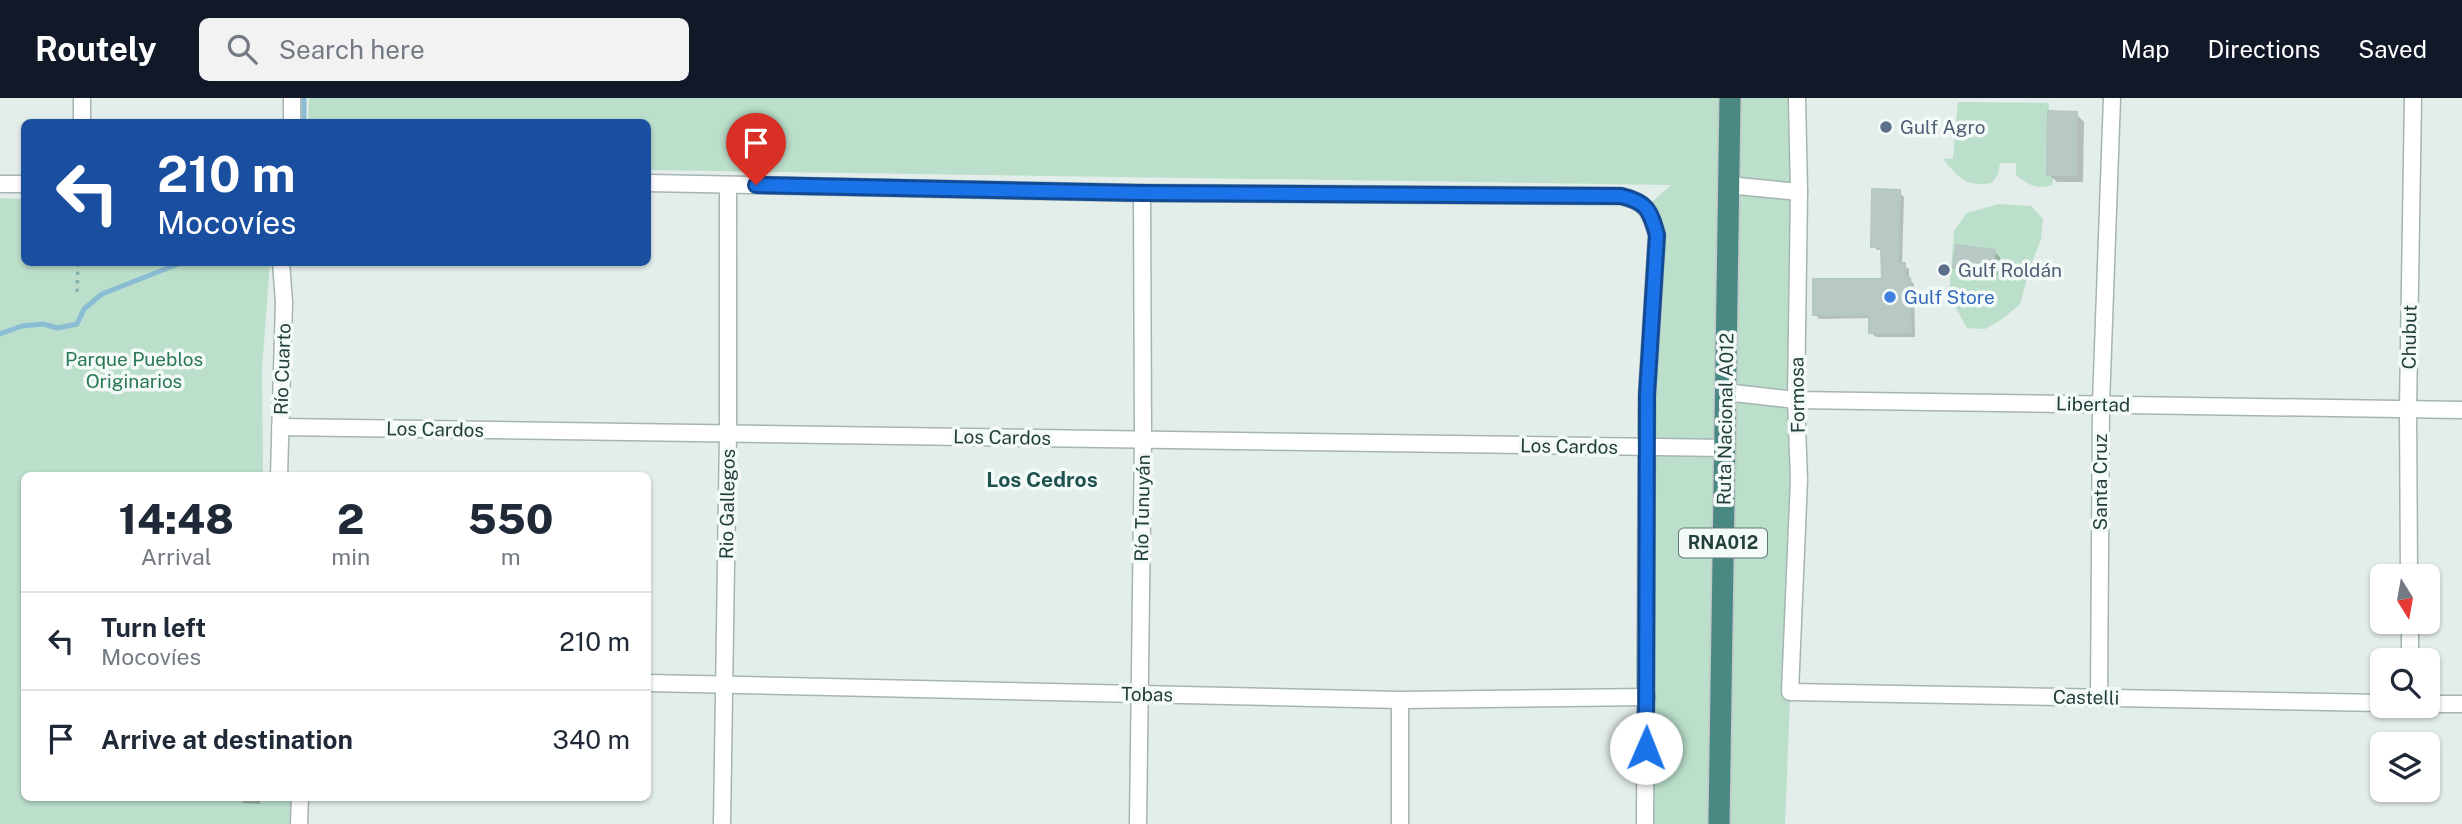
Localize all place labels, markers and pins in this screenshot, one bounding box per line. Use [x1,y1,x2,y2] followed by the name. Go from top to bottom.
[726,113,786,185] pin
[1900,116,1986,138] place label: Gulf Agro
[1878,119,1894,135] marker: Gulf Agro
[1958,259,2062,281] place label: Gulf Roldán
[1936,262,1952,278] marker: Gulf Roldán
[1904,286,1995,308] place label: Gulf Store
[1882,289,1898,305] marker: Gulf Store

